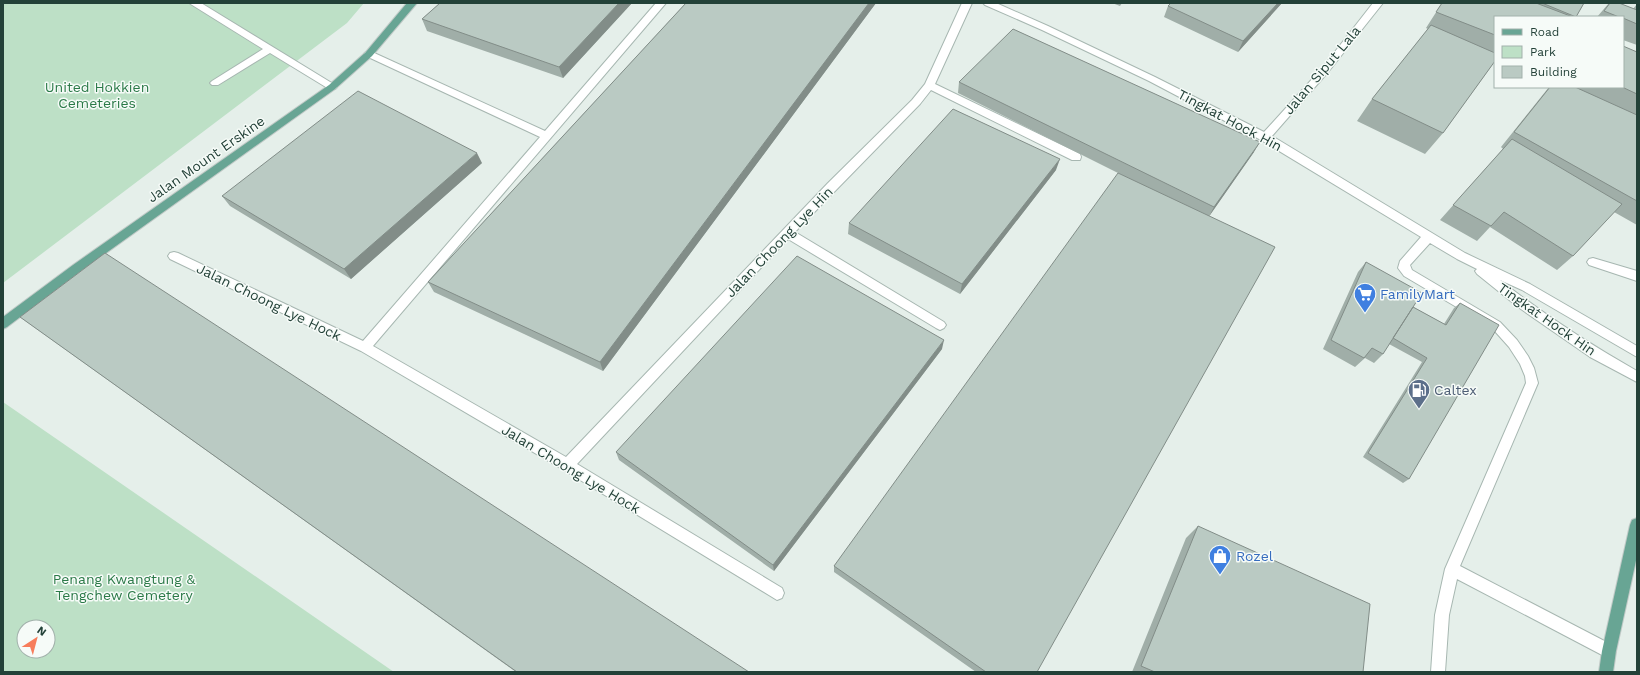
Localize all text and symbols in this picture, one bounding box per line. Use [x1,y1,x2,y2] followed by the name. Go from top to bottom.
[1494,16,1624,88] legend
[1280,23,1364,117] street label: Jalan Siput Lala
[1530,25,1559,39] text: Road
[1530,45,1556,59] text: Park
[1530,65,1577,79] text: Building
[45,79,149,111] park label: United Hokkien Cemeteries
[1175,86,1285,154] street label: Tingkat Hock Hin
[144,112,268,206] street label: Jalan Mount Erskine
[722,184,836,300] street label: Jalan Choong Lye Hin
[194,260,344,344] street label: Jalan Choong Lye Hock
[1495,279,1599,359] street label: Tingkat Hock Hin
[1352,281,1378,314] supermarket icon: FamilyMart
[1380,286,1455,302] place label: FamilyMart
[1406,377,1432,410] fuel station icon: Caltex
[1434,382,1477,398] place label: Caltex
[499,421,643,517] street label: Jalan Choong Lye Hock
[1207,543,1233,576] shop icon: Rozel
[1236,548,1274,564] place label: Rozel
[53,571,195,603] park label: Penang Kwangtung & Tengchew Cemetery
[16,619,56,659] north arrow
[34,624,49,639] text: N

